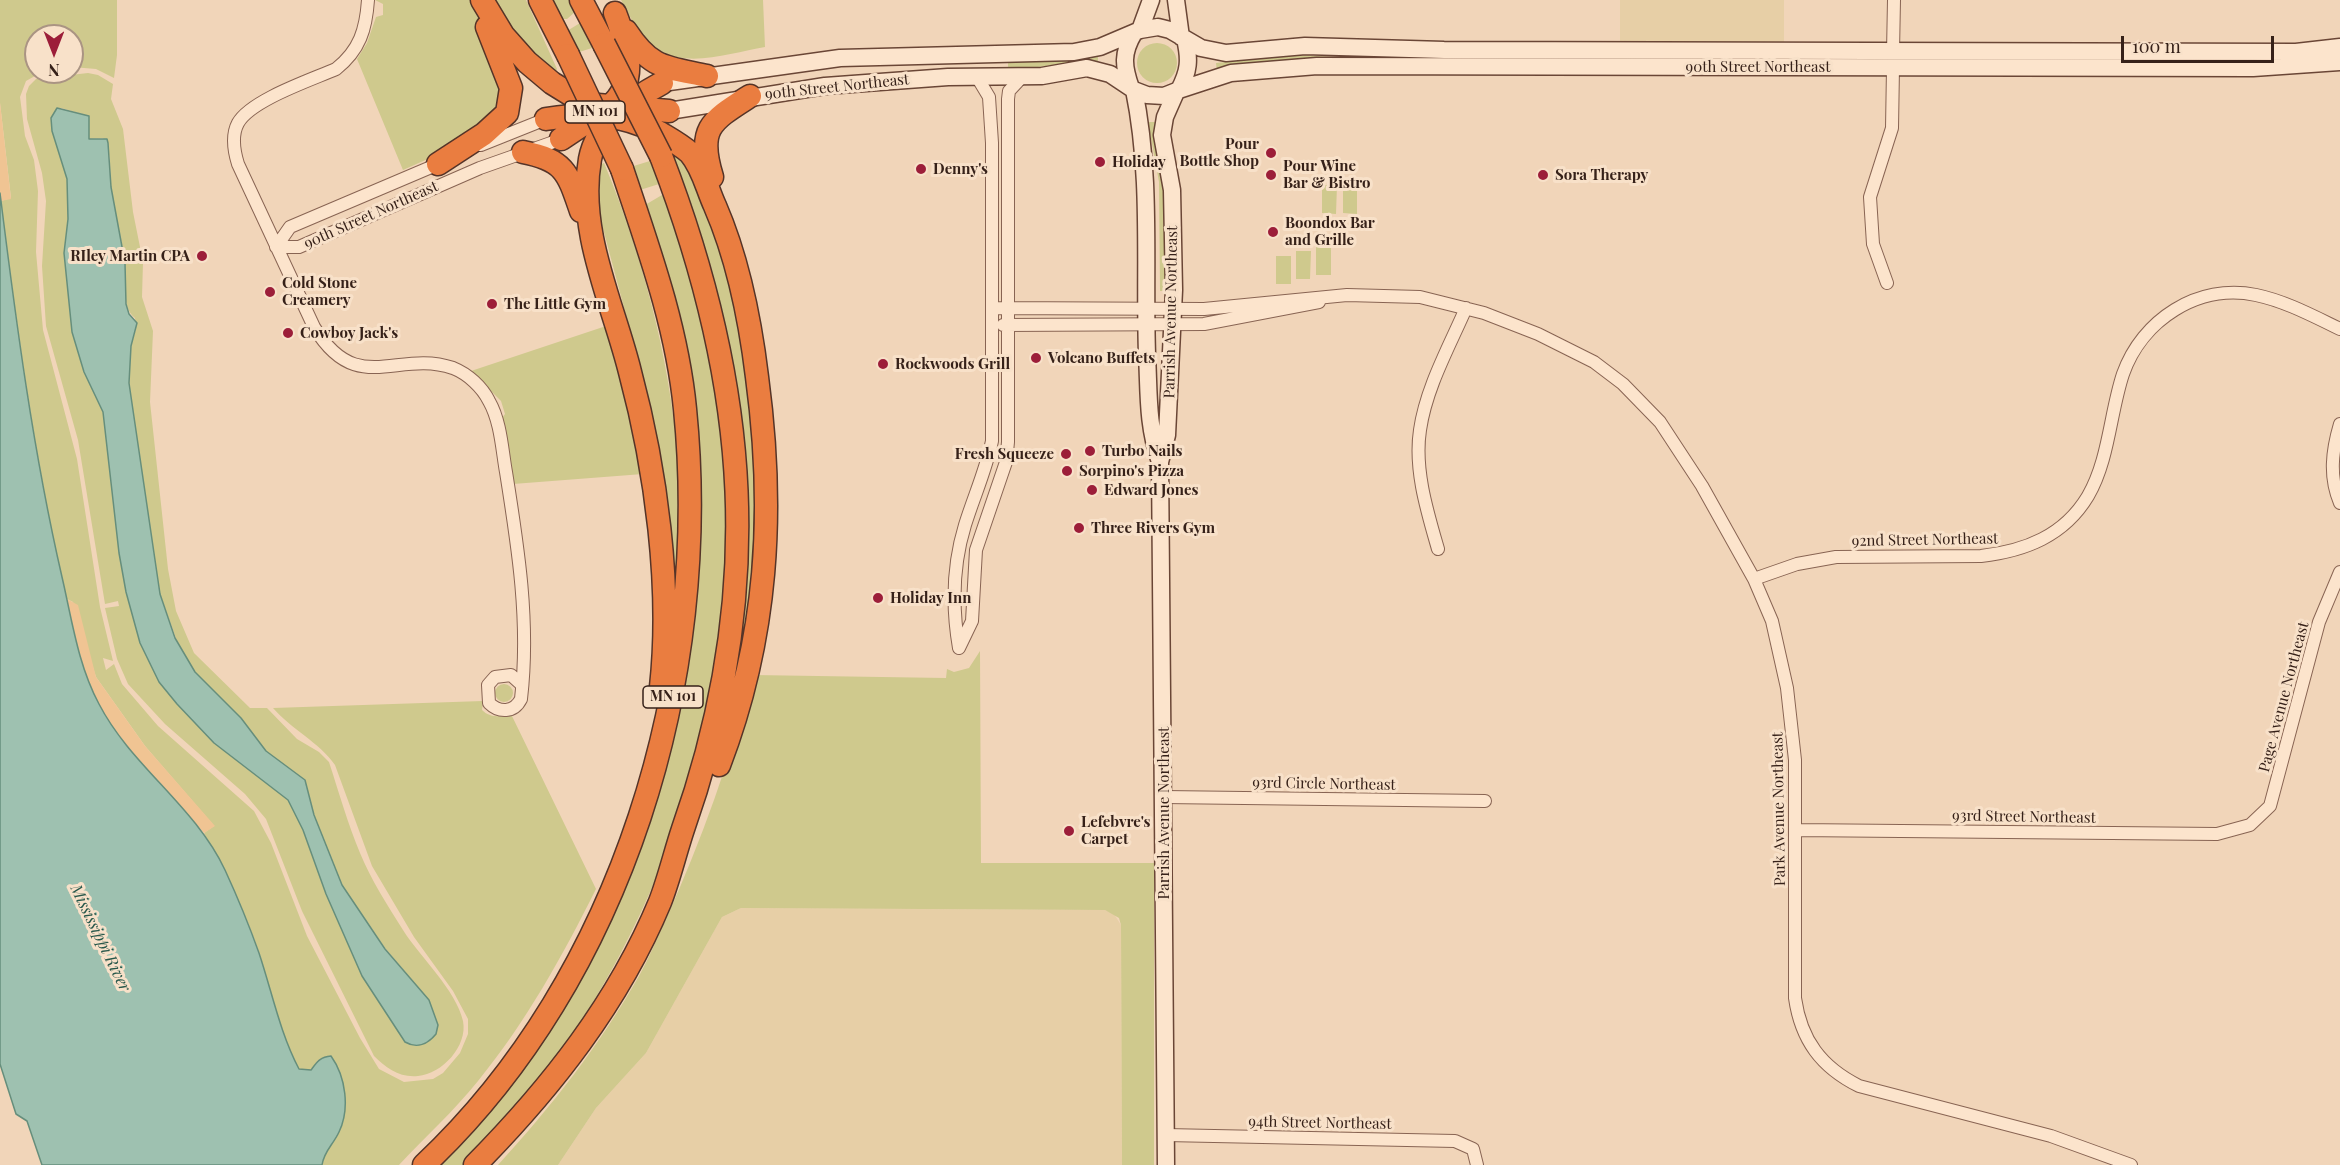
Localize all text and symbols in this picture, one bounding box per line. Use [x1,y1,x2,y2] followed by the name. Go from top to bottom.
[24,24,84,84] north arrow
[2124,24,2277,62] scale bar
[2132,34,2181,58] text: 100 m
[1686,58,1830,76] street label: 90th Street Northeast
[48,60,60,81] text: N
[764,70,910,104] street label: 90th Street Northeast
[565,101,625,123] road number: MN 101
[1179,135,1259,170] place label: Pour Bottle Shop
[1264,146,1278,160] marker: Pour Bottle Shop
[1112,153,1166,171] place label: Holiday
[1093,155,1107,169] marker: Holiday
[1283,157,1371,192] place label: Pour Wine Bar & Bistro
[933,160,988,178] place label: Denny's
[914,162,928,176] marker: Denny's
[1555,166,1648,184] place label: Sora Therapy
[1264,168,1278,182] marker: Pour Wine Bar & Bistro
[1536,168,1550,182] marker: Sora Therapy
[301,177,441,253] street label: 90th Street Northeast
[1285,214,1375,249] place label: Boondox Bar and Grille
[1160,225,1182,399] street label: Parrish Avenue Northeast
[1266,225,1280,239] marker: Boondox Bar and Grille
[70,247,190,265] place label: RIley Martin CPA
[195,249,209,263] marker: RIley Martin CPA
[282,274,357,309] place label: Cold Stone Creamery
[263,285,277,299] marker: Cold Stone Creamery
[504,295,606,313] place label: The Little Gym
[485,297,499,311] marker: The Little Gym
[300,324,398,342] place label: Cowboy Jack's
[281,326,295,340] marker: Cowboy Jack's
[1048,349,1155,367] place label: Volcano Buffets
[1029,351,1043,365] marker: Volcano Buffets
[895,355,1010,373] place label: Rockwoods Grill
[876,357,890,371] marker: Rockwoods Grill
[1102,442,1183,460] place label: Turbo Nails
[1083,444,1097,458] marker: Turbo Nails
[955,445,1054,463] place label: Fresh Squeeze
[1059,447,1073,461] marker: Fresh Squeeze
[1079,462,1184,480] place label: Sorpino's Pizza
[1060,464,1074,478] marker: Sorpino's Pizza
[1104,481,1198,499] place label: Edward Jones
[1085,483,1099,497] marker: Edward Jones
[1091,519,1215,537] place label: Three Rivers Gym
[1072,521,1086,535] marker: Three Rivers Gym
[1852,530,1998,550] street label: 92nd Street Northeast
[890,589,971,607] place label: Holiday Inn
[871,591,885,605] marker: Holiday Inn
[2255,620,2313,774] street label: Page Avenue Northeast
[643,686,703,708] road number: MN 101
[1155,727,1173,899] street label: Parrish Avenue Northeast
[1769,732,1789,886] street label: Park Avenue Northeast
[1252,774,1396,794] street label: 93rd Circle Northeast
[1952,807,2096,827] street label: 93rd Street Northeast
[1081,813,1151,848] place label: Lefebvre's Carpet
[1062,824,1076,838] marker: Lefebvre's Carpet
[66,881,134,995] water label: Mississippi River
[1248,1113,1392,1133] street label: 94th Street Northeast

